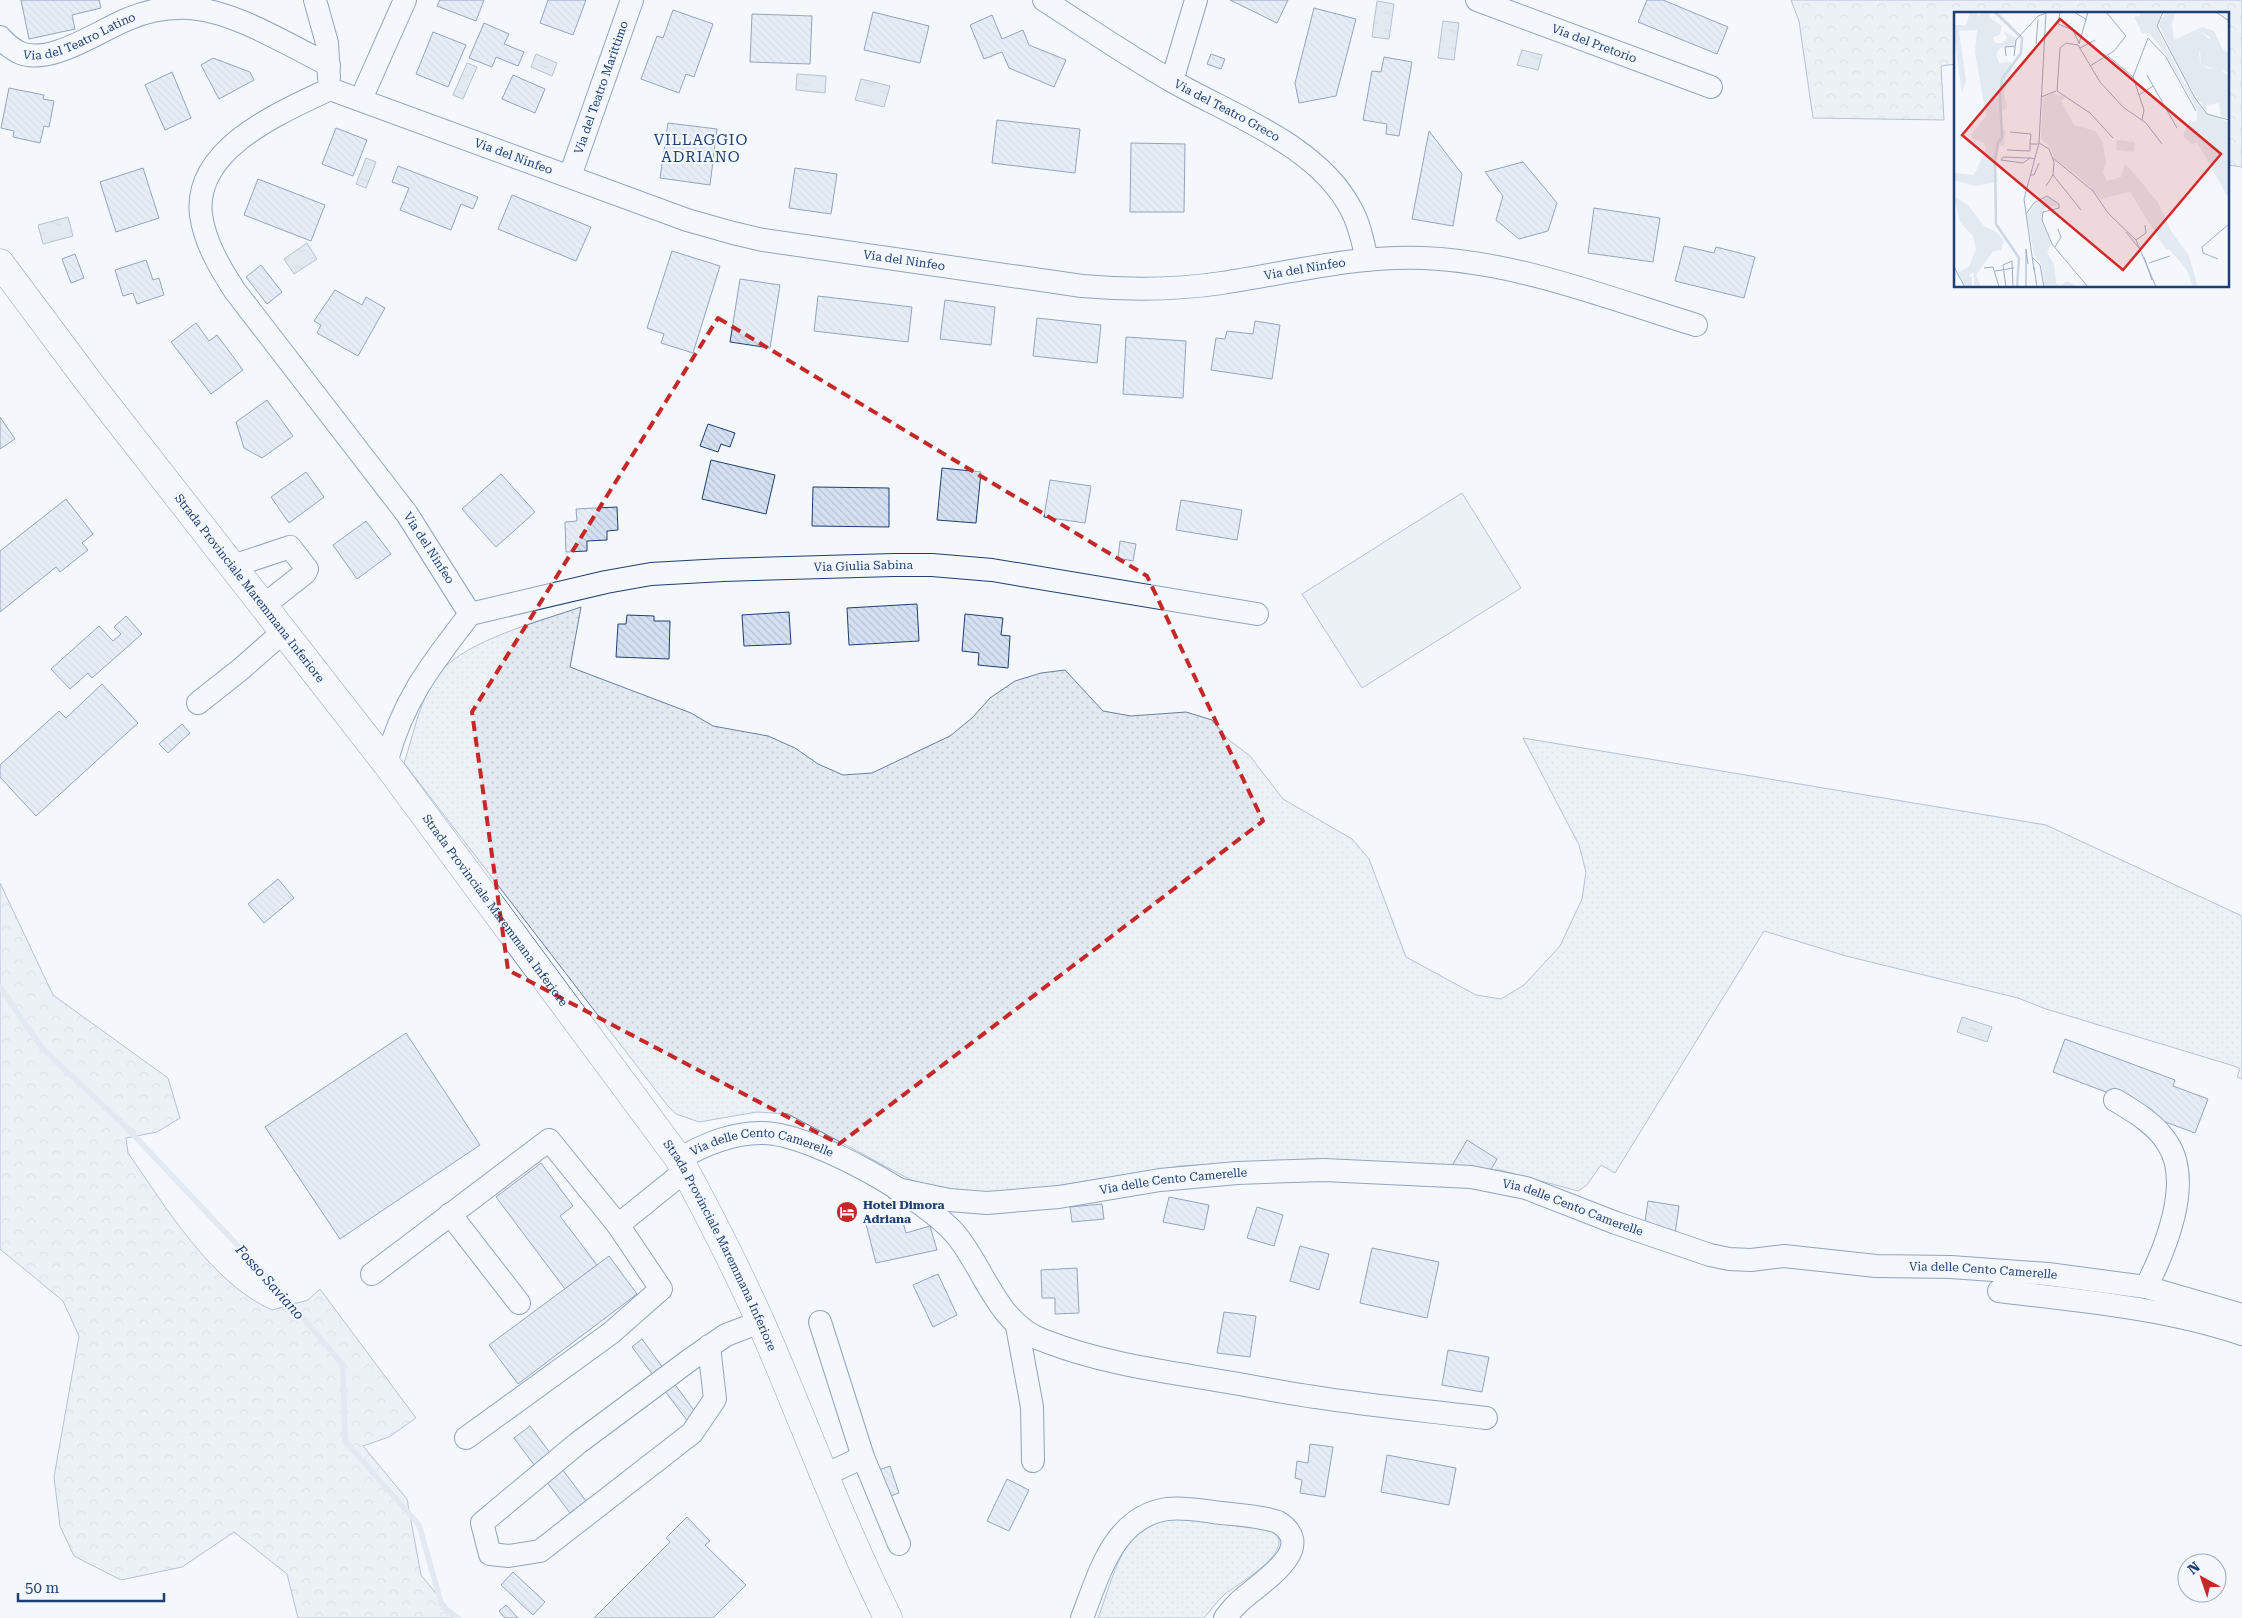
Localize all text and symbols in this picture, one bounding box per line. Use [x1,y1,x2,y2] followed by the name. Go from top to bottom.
[22,10,137,63] street label: Via del Teatro Latino
[1954,12,2230,288] inset map
[571,19,631,156] street label: Via del Teatro Marittimo
[1550,21,1639,66] street label: Via del Pretorio
[1172,77,1283,144] street label: Via del Teatro Greco
[654,131,748,166] district label: VILLAGGIO ADRIANO
[472,136,555,177] street label: Via del Ninfeo
[862,248,946,273] street label: Via del Ninfeo
[1263,255,1347,283] street label: Via del Ninfeo
[172,491,328,686] street label: Strada Provinciale Maremmana Inferiore
[401,510,457,586] street label: Via del Ninfeo
[814,558,914,574] street label: Via Giulia Sabina
[419,812,571,1009] street label: Strada Provinciale Maremmana Inferiore
[688,1126,836,1160] text: Via delle Cento Camerelle
[660,1137,779,1353] street label: Strada Provinciale Maremmana Inferiore
[688,1149,836,1163] street label: Via delle Cento Camerelle
[1098,1166,1248,1197] street label: Via delle Cento Camerelle
[1501,1176,1645,1239] street label: Via delle Cento Camerelle
[863,1198,945,1226] place label: Hotel Dimora Adriana
[835,1200,859,1224] hotel icon: Hotel Dimora Adriana
[232,1241,308,1323] water label: Fosso Saviano
[1909,1259,2059,1282] street label: Via delle Cento Camerelle
[2177,1553,2227,1603] north arrow
[2184,1558,2203,1578] text: N
[18,1570,164,1602] scale bar
[25,1579,60,1597] text: 50 m

